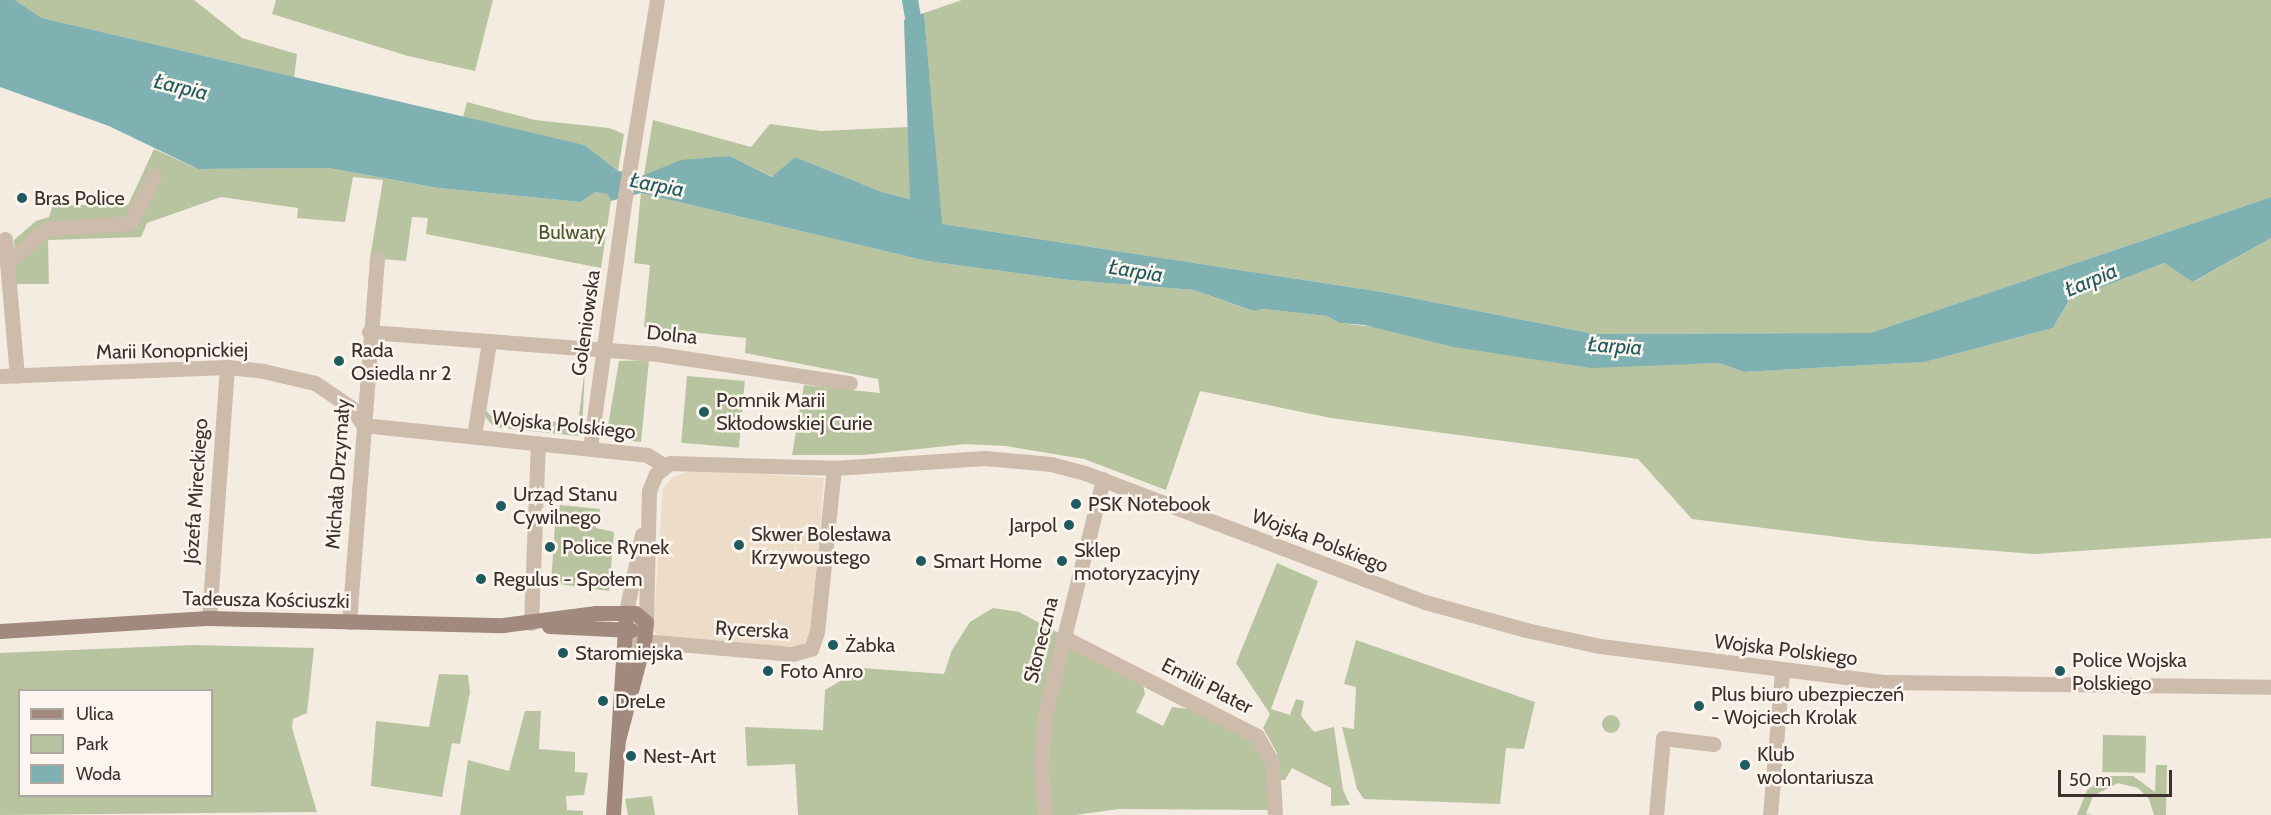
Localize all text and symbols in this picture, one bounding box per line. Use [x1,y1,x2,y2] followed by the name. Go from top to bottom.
[152,68,210,106] water label: Łarpia
[628,167,686,203] water label: Łarpia
[34,186,125,210] place label: Bras Police
[15,191,29,205] marker: Bras Police
[538,220,606,244] park label: Bulwary
[1107,254,1165,288] water label: Łarpia
[2061,258,2121,302] water label: Łarpia
[567,268,605,378] street label: Goleniowska
[645,320,699,350] street label: Dolna
[1587,332,1643,360] water label: Łarpia
[96,338,248,364] street label: Marii Konopnickiej
[351,338,451,385] place label: Rada Osiedla nr 2
[332,354,346,368] marker: Rada Osiedla nr 2
[716,388,872,435] place label: Pomnik Marii Skłodowskiej Curie
[321,398,355,550] street label: Michała Drzymały
[697,405,711,419] marker: Pomnik Marii Skłodowskiej Curie
[491,406,637,444] street label: Wojska Polskiego
[179,417,213,565] street label: Józefa Mireckiego
[513,482,617,529] place label: Urząd Stanu Cywilnego
[1088,492,1211,516] place label: PSK Notebook
[1069,497,1083,511] marker: PSK Notebook
[494,499,508,513] marker: Urząd Stanu Cywilnego
[1248,504,1392,578] street label: Wojska Polskiego
[1009,513,1057,537] place label: Jarpol
[1062,518,1076,532] marker: Jarpol
[751,522,891,569] place label: Skwer Bolesława Krzywoustego
[562,535,669,559] place label: Police Rynek
[732,538,746,552] marker: Skwer Bolesława Krzywoustego
[1074,538,1200,585] place label: Sklep motoryzacyjny
[543,540,557,554] marker: Police Rynek
[933,549,1042,573] place label: Smart Home
[914,554,928,568] marker: Smart Home
[1055,554,1069,568] marker: Sklep motoryzacyjny
[493,567,643,591] place label: Regulus - Społem
[474,572,488,586] marker: Regulus - Społem
[182,587,350,613] street label: Tadeusza Kościuszki
[1019,594,1063,686] street label: Słoneczna
[714,616,790,644] street label: Rycerska
[1713,629,1859,671] street label: Wojska Polskiego
[845,633,895,657] place label: Żabka
[826,638,840,652] marker: Żabka
[575,641,683,665] place label: Staromiejska
[556,646,570,660] marker: Staromiejska
[2072,648,2187,695] place label: Police Wojska Polskiego
[1157,653,1257,719] street label: Emilii Plater
[780,659,863,683] place label: Foto Anro
[761,664,775,678] marker: Foto Anro
[2053,664,2067,678] marker: Police Wojska Polskiego
[1711,682,1904,729] place label: Plus biuro ubezpieczeń - Wojciech Krolak
[18,689,213,797] legend
[615,689,665,713] place label: DreLe
[596,694,610,708] marker: DreLe
[1692,699,1706,713] marker: Plus biuro ubezpieczeń - Wojciech Krolak
[76,703,114,725] text: Ulica
[76,733,108,755] text: Park
[1757,742,1874,789] place label: Klub wolontariusza
[643,744,716,768] place label: Nest-Art
[624,749,638,763] marker: Nest-Art
[1738,758,1752,772] marker: Klub wolontariusza
[2061,758,2175,796] scale bar
[76,763,121,785] text: Woda
[2069,769,2111,791] text: 50 m

